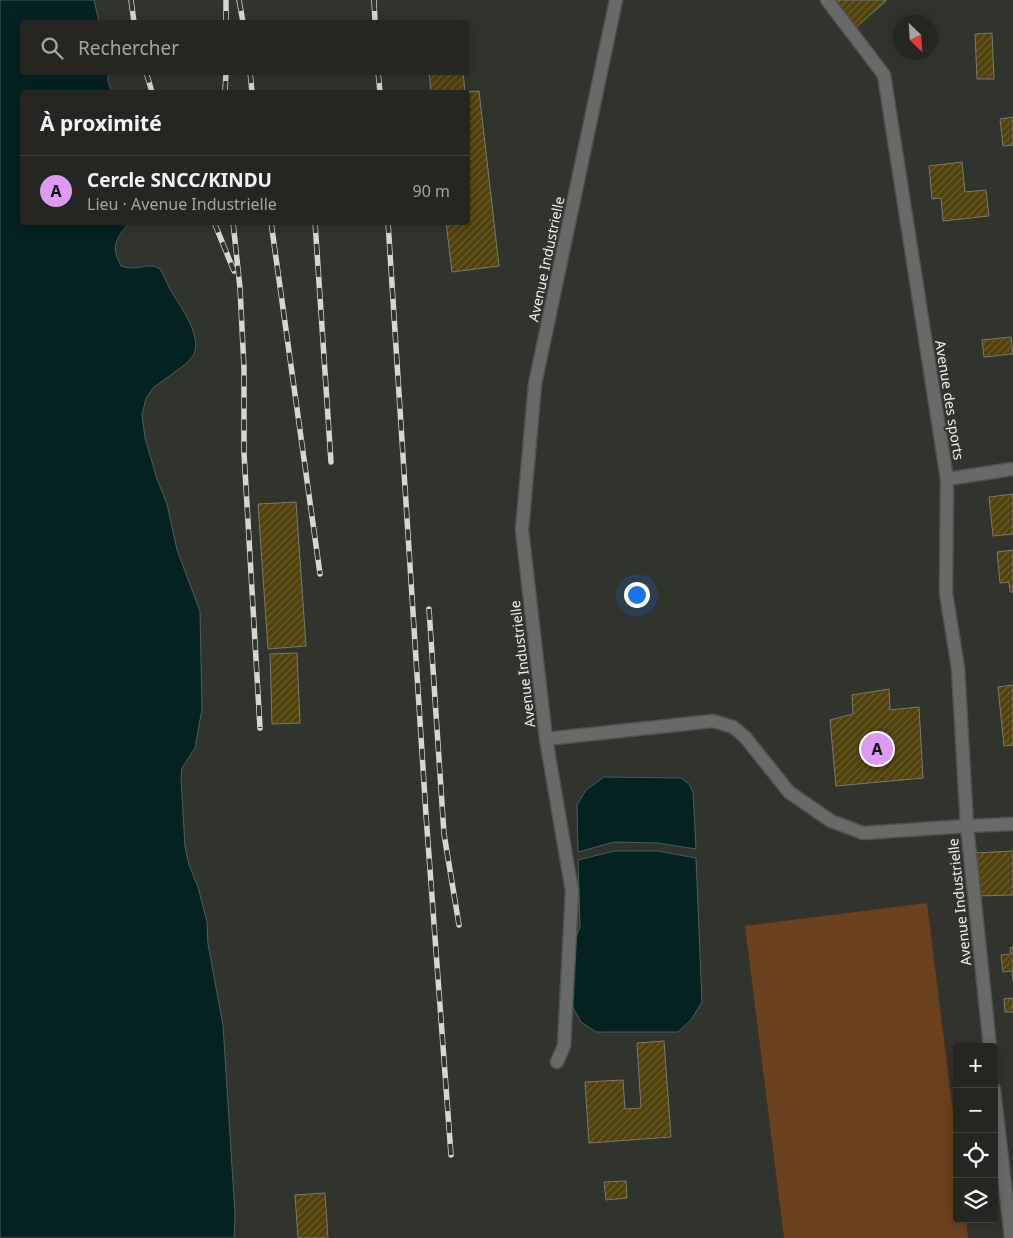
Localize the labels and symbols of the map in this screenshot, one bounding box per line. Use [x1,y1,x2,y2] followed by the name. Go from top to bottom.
[893,15,938,60] north arrow
[523,195,569,323] street label: Avenue Industrielle
[931,339,969,462] street label: Avenue des sports
[624,582,650,608] your location
[505,599,539,728] street label: Avenue Industrielle
[861,730,893,768] pin: A
[943,837,975,966] street label: Avenue Industrielle

